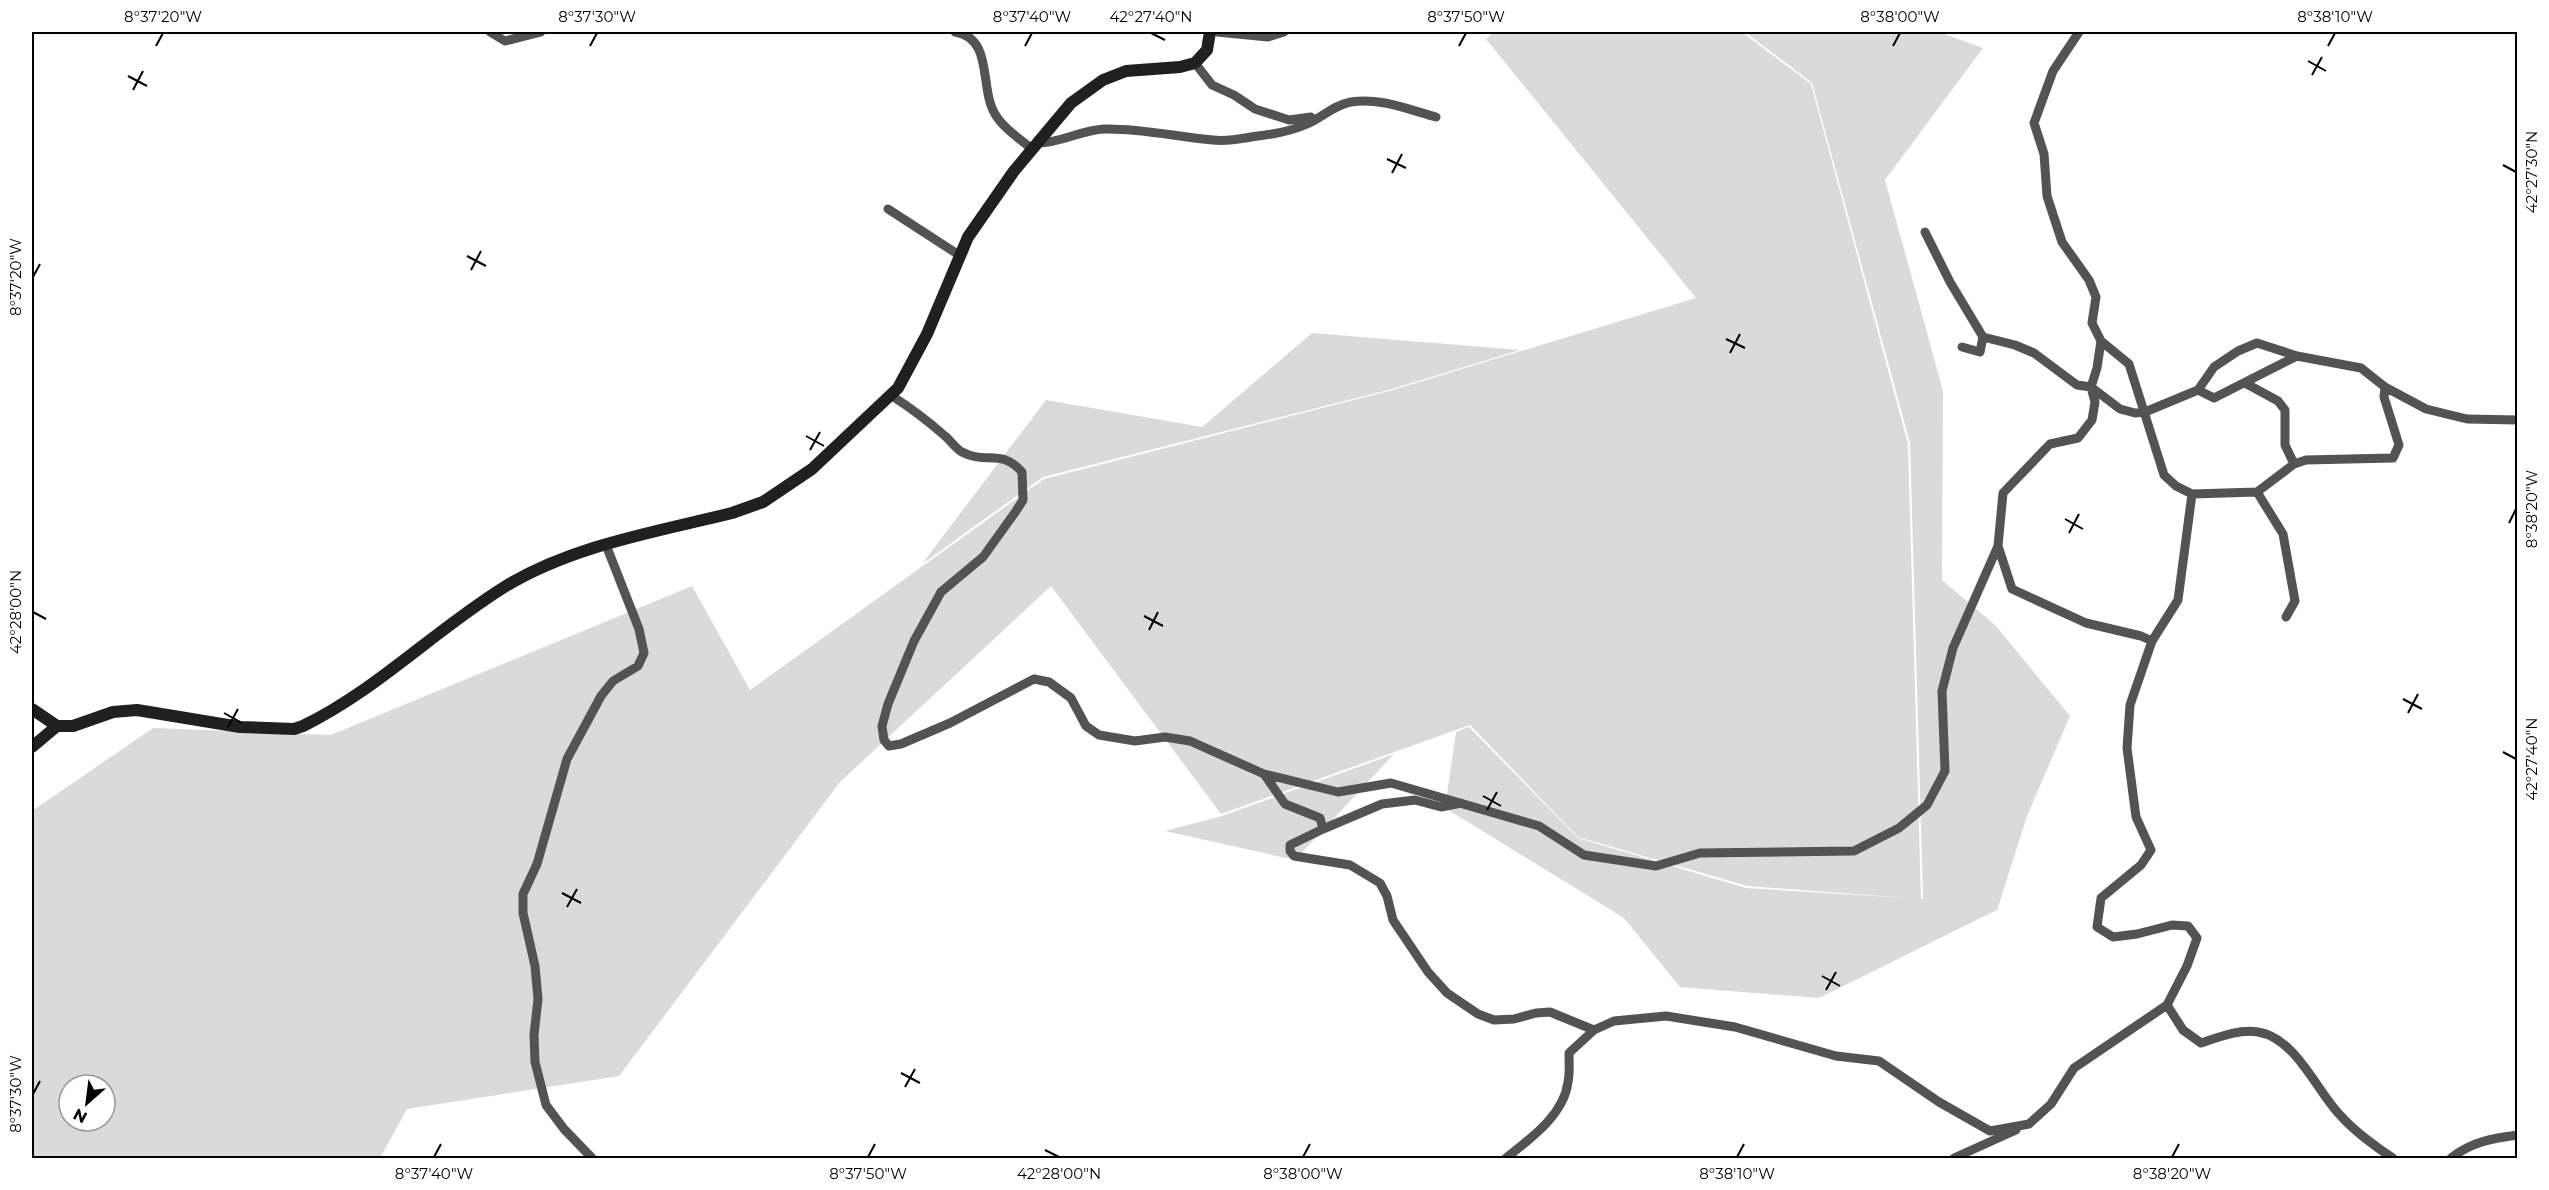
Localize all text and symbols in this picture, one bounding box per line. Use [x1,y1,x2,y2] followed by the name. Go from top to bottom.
[124,7,202,26] text: 8°37'20"W
[558,7,636,26] text: 8°37'30"W
[993,7,1071,26] text: 8°37'40"W
[1109,7,1193,26] text: 42°27'40"N
[1427,7,1505,26] text: 8°37'50"W
[1860,7,1940,26] text: 8°38'00"W
[2297,7,2373,26] text: 8°38'10"W
[2522,131,2541,213] text: 42°27'30"N
[6,238,25,316] text: 8°37'20"W
[2522,469,2541,548] text: 8°38'20"W
[6,570,25,654] text: 42°28'00"N
[2522,717,2541,801] text: 42°27'40"N
[6,1055,25,1133] text: 8°37'30"W
[57,1073,117,1133] north arrow
[70,1104,90,1127] text: N
[395,1164,473,1183] text: 8°37'40"W
[829,1164,907,1183] text: 8°37'50"W
[1017,1164,1101,1183] text: 42°28'00"N
[1263,1164,1343,1183] text: 8°38'00"W
[1699,1164,1775,1183] text: 8°38'10"W
[2133,1164,2212,1183] text: 8°38'20"W

